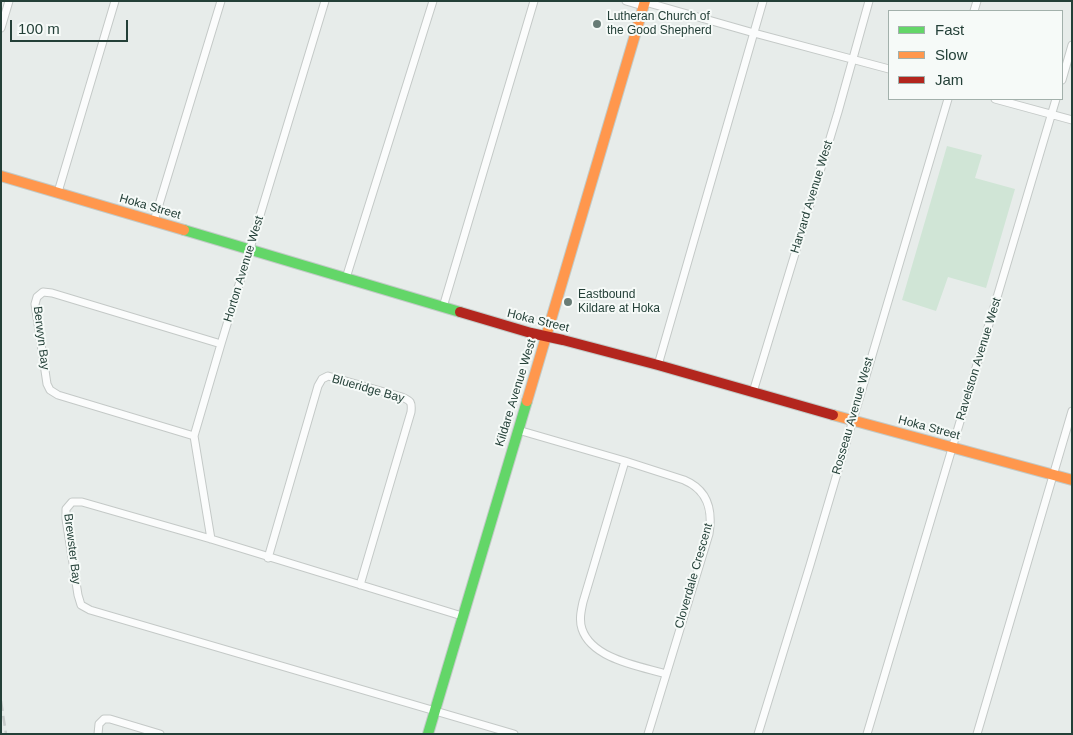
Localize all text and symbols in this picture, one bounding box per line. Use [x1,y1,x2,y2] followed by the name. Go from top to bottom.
[12,10,130,42] scale bar
[607,10,712,38] place label: Lutheran Church of the Good Shepherd
[888,10,1063,100] legend
[591,18,603,30] marker: Lutheran Church of the Good Shepherd
[18,20,60,37] text: 100 m
[935,21,964,38] text: Fast
[935,46,968,63] text: Slow
[935,71,963,88] text: Jam
[788,139,836,255] street label: Harvard Avenue West
[118,191,182,223] street label: Hoka Street
[221,214,267,324] street label: Horton Avenue West
[578,288,660,316] place label: Eastbound Kildare at Hoka
[562,296,574,308] marker: Eastbound Kildare at Hoka
[953,296,1005,422] street label: Ravelston Avenue West
[30,305,52,371] street label: Berwyn Bay
[506,306,570,336] street label: Hoka Street
[493,338,539,448] street label: Kildare Avenue West
[829,356,877,476] street label: Rosseau Avenue West
[330,372,406,406] street label: Blueridge Bay
[897,413,961,443] street label: Hoka Street
[61,513,83,585] street label: Brewster Bay
[672,522,716,630] street label: Cloverdale Crescent

